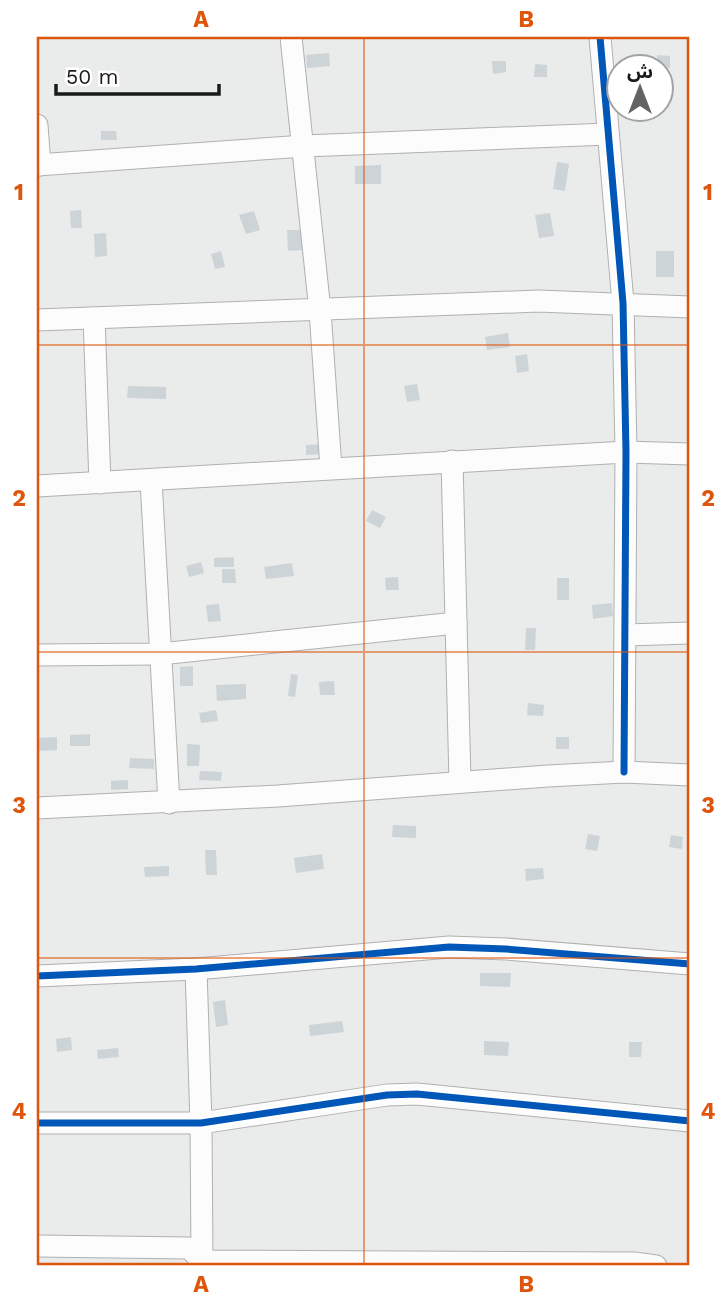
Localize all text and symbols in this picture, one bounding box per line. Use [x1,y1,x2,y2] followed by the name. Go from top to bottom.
[193,6,209,33] text: A
[518,6,534,33] text: B
[56,52,219,96] scale bar
[604,52,674,122] north arrow
[627,60,653,83] text: ش
[66,64,118,89] text: 50 m
[14,179,24,206] text: 1
[703,179,713,206] text: 1
[12,485,26,512] text: 2
[701,485,715,512] text: 2
[12,792,26,819] text: 3
[701,792,715,819] text: 3
[12,1098,27,1125] text: 4
[701,1098,716,1125] text: 4
[193,1271,209,1298] text: A
[518,1271,534,1298] text: B

